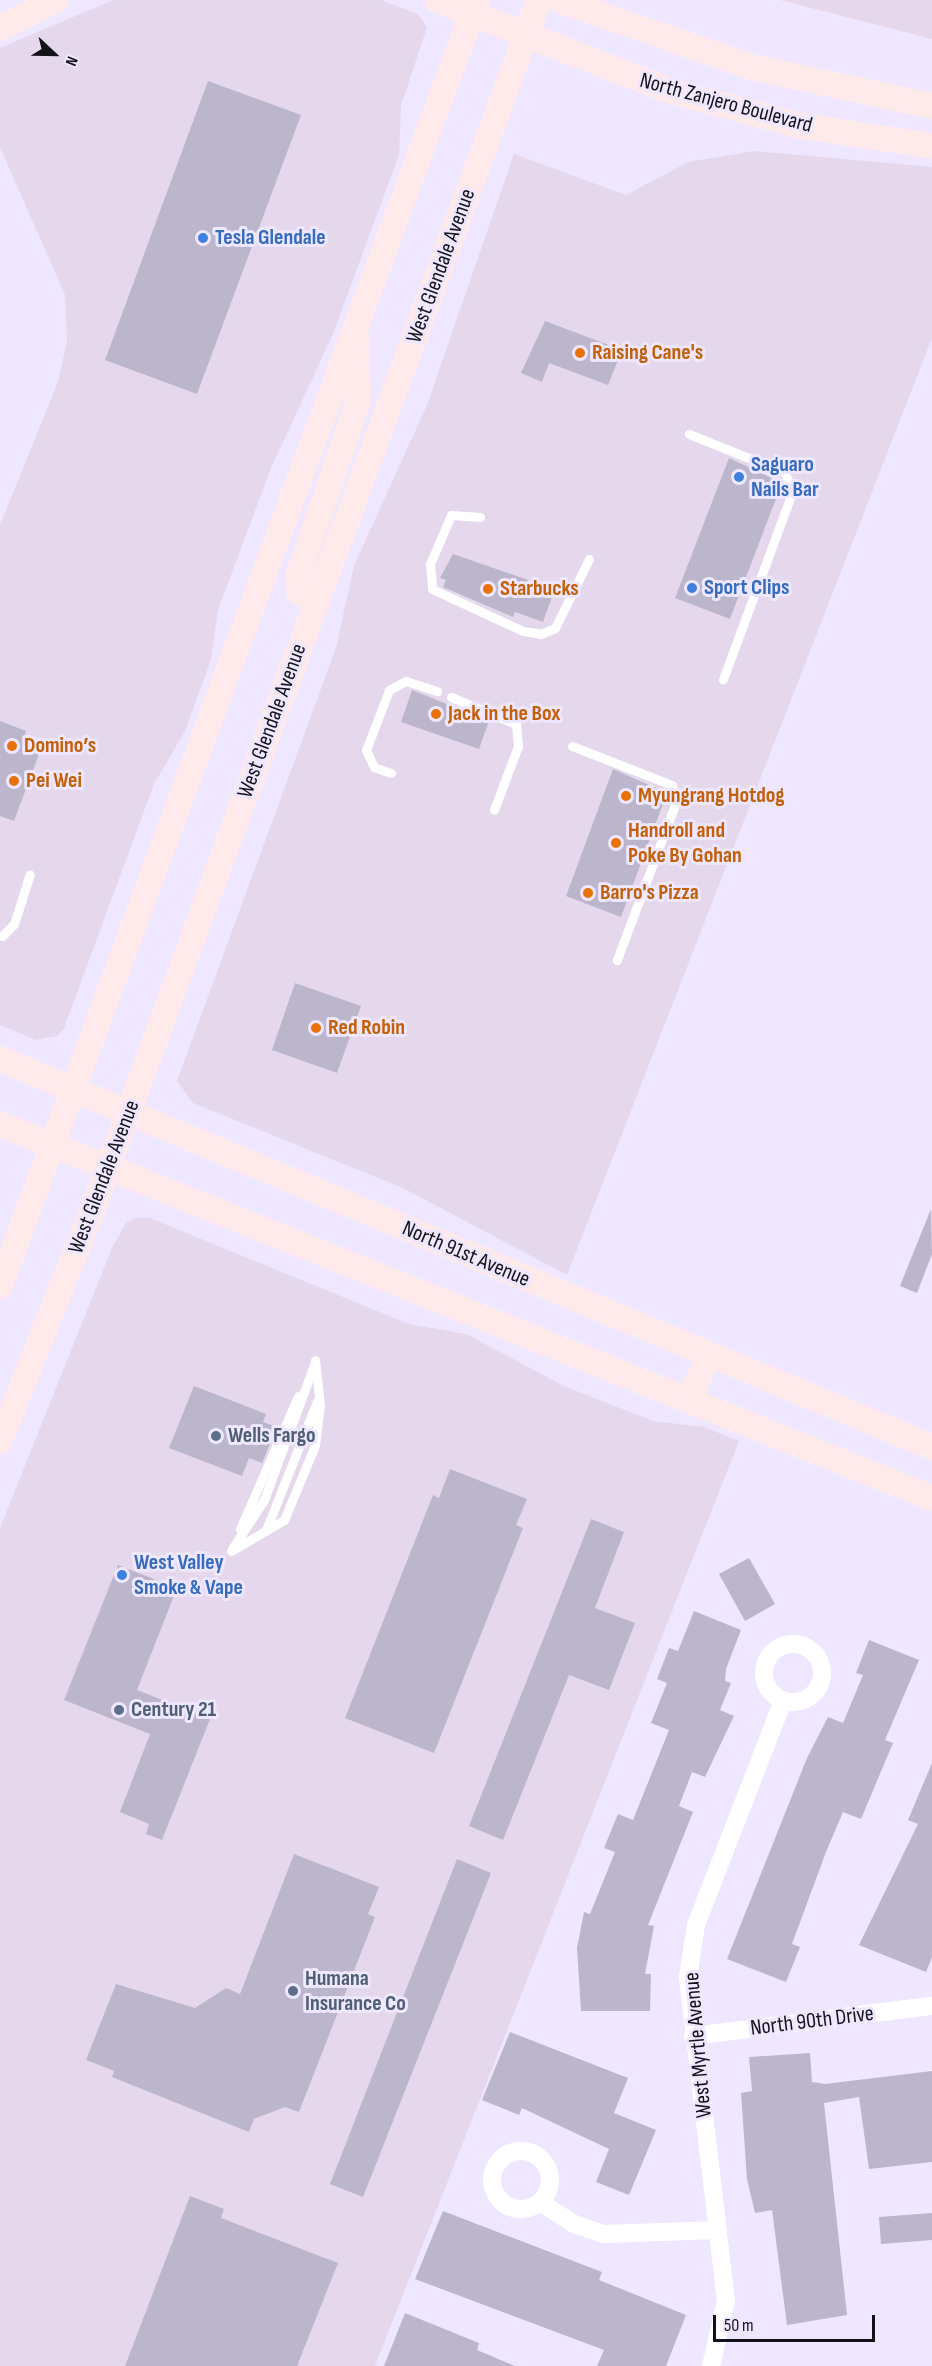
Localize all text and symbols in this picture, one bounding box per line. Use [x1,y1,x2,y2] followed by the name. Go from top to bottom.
[24,24,84,84] north arrow
[61,53,82,68] text: N
[637,67,815,139] street label: North Zanjero Boulevard
[401,185,481,347] street label: West Glendale Avenue
[215,225,326,251] place label: Tesla Glendale
[196,231,210,245] marker: Tesla Glendale
[592,340,703,366] place label: Raising Cane's
[573,346,587,360] marker: Raising Cane's
[751,451,819,502] place label: Saguaro Nails Bar
[732,470,746,484] marker: Saguaro Nails Bar
[704,575,789,601] place label: Sport Clips
[500,576,579,602] place label: Starbucks
[685,581,699,595] marker: Sport Clips
[481,582,495,596] marker: Starbucks
[232,640,312,802] street label: West Glendale Avenue
[448,701,560,727] place label: Jack in the Box
[429,707,443,721] marker: Jack in the Box
[24,733,96,759] place label: Domino’s
[5,739,19,753] marker: Domino’s
[26,768,82,794] place label: Pei Wei
[7,774,21,788] marker: Pei Wei
[638,783,785,809] place label: Myungrang Hotdog
[619,789,633,803] marker: Myungrang Hotdog
[628,817,742,868] place label: Handroll and Poke By Gohan
[609,836,623,850] marker: Handroll and Poke By Gohan
[600,880,699,906] place label: Barro's Pizza
[581,886,595,900] marker: Barro's Pizza
[328,1015,405,1041] place label: Red Robin
[309,1021,323,1035] marker: Red Robin
[63,1097,145,1257] street label: West Glendale Avenue
[398,1215,534,1293] street label: North 91st Avenue
[228,1423,316,1449] place label: Wells Fargo
[209,1429,223,1443] marker: Wells Fargo
[134,1549,243,1600] place label: West Valley Smoke & Vape
[115,1568,129,1582] marker: West Valley Smoke & Vape
[131,1697,216,1723] place label: Century 21
[112,1703,126,1717] marker: Century 21
[305,1965,406,2017] place label: Humana Insurance Co
[678,1971,718,2119] street label: West Myrtle Avenue
[286,1984,300,1998] marker: Humana Insurance Co
[749,2000,875,2042] street label: North 90th Drive
[716,2303,878,2341] scale bar
[724,2315,754,2336] text: 50 m

